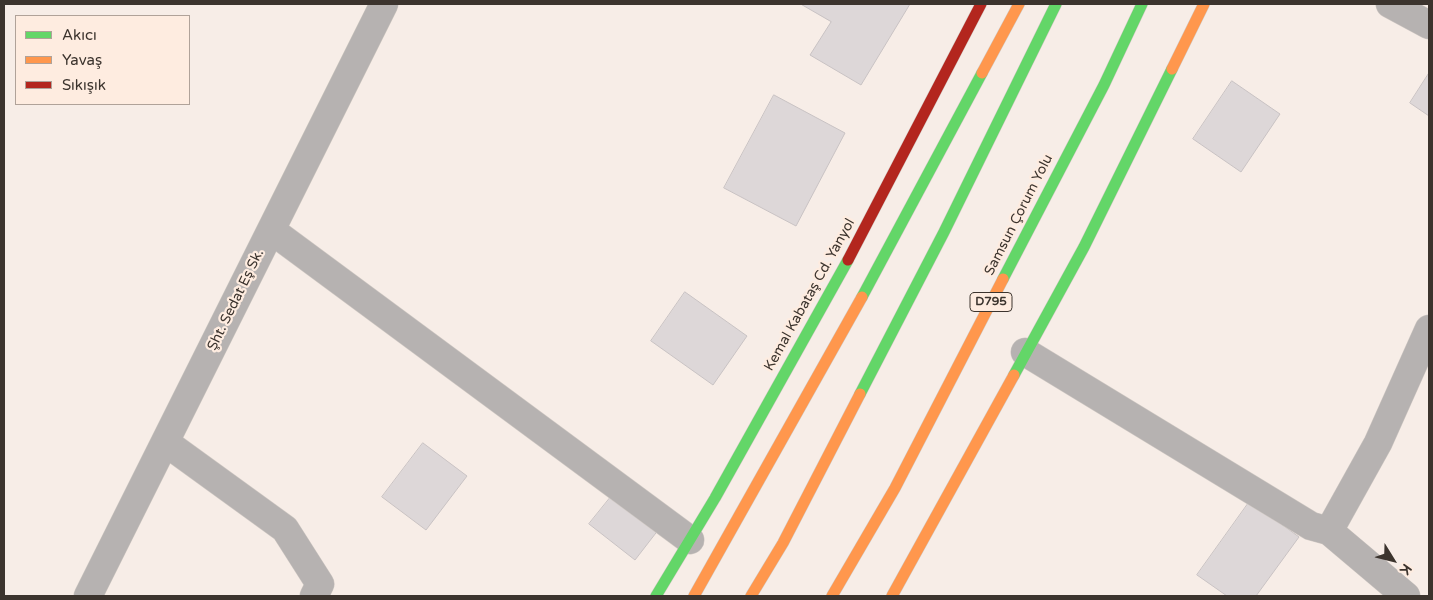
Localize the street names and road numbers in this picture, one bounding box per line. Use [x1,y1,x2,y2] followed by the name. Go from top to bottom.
[981,152,1057,278] street label: Samsun Çorum Yolu
[761,216,859,374] street label: Kemal Kabataş Cd. Yanyol
[204,247,268,353] street label: Şht. Sedat Eş Sk.
[970,292,1012,312] road number: D795

